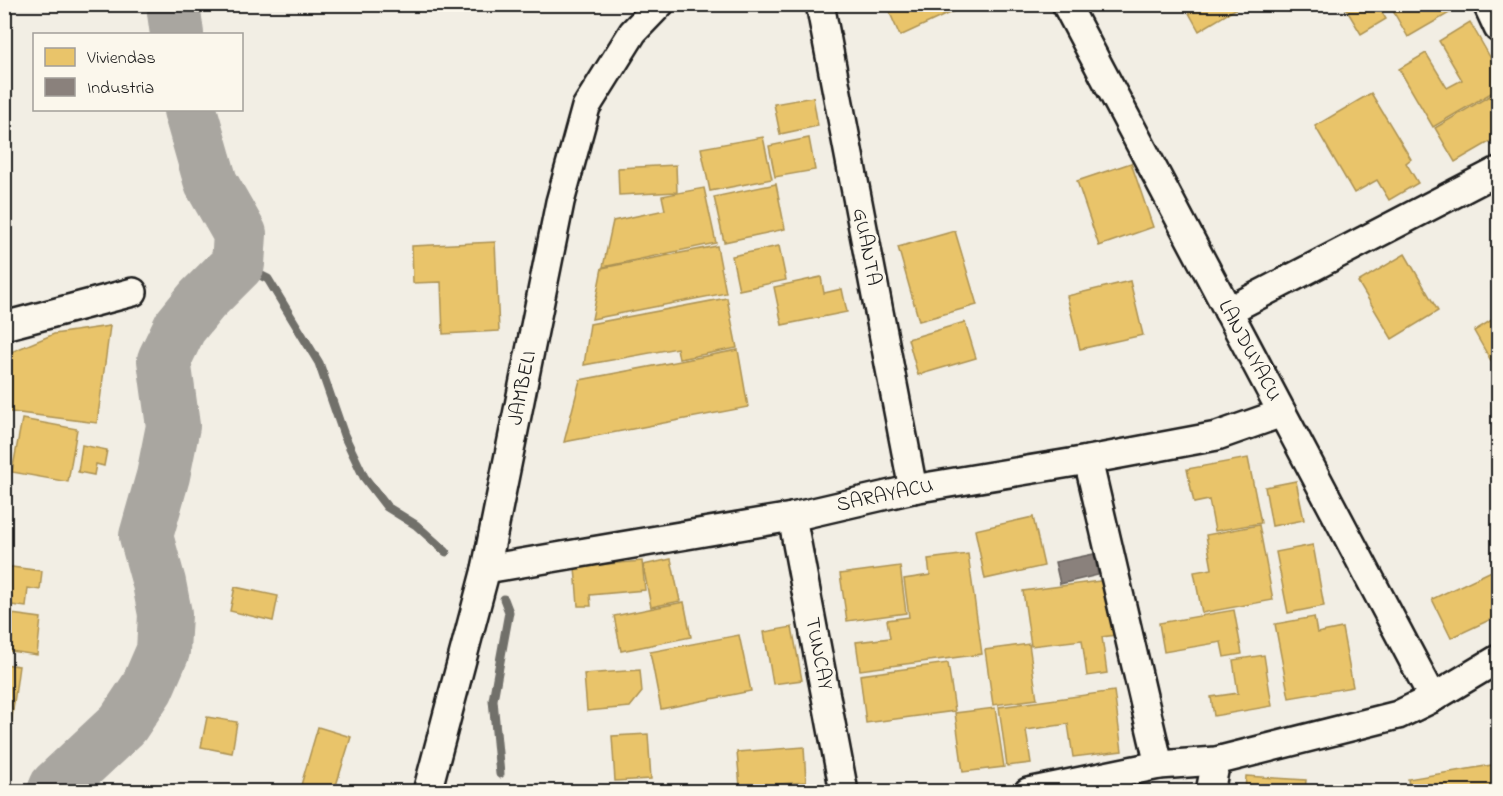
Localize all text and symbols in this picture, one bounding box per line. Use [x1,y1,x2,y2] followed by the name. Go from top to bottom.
[33,33,243,111] legend
[86,46,156,72] text: Viviendas
[87,76,154,102] text: Industria
[844,206,888,288] street label: GUANTA
[1210,295,1288,407] street label: LANDUYACU
[501,348,545,428] street label: JAMBELI
[834,471,936,521] street label: SARAYACU
[796,615,840,693] street label: TUNCAY

